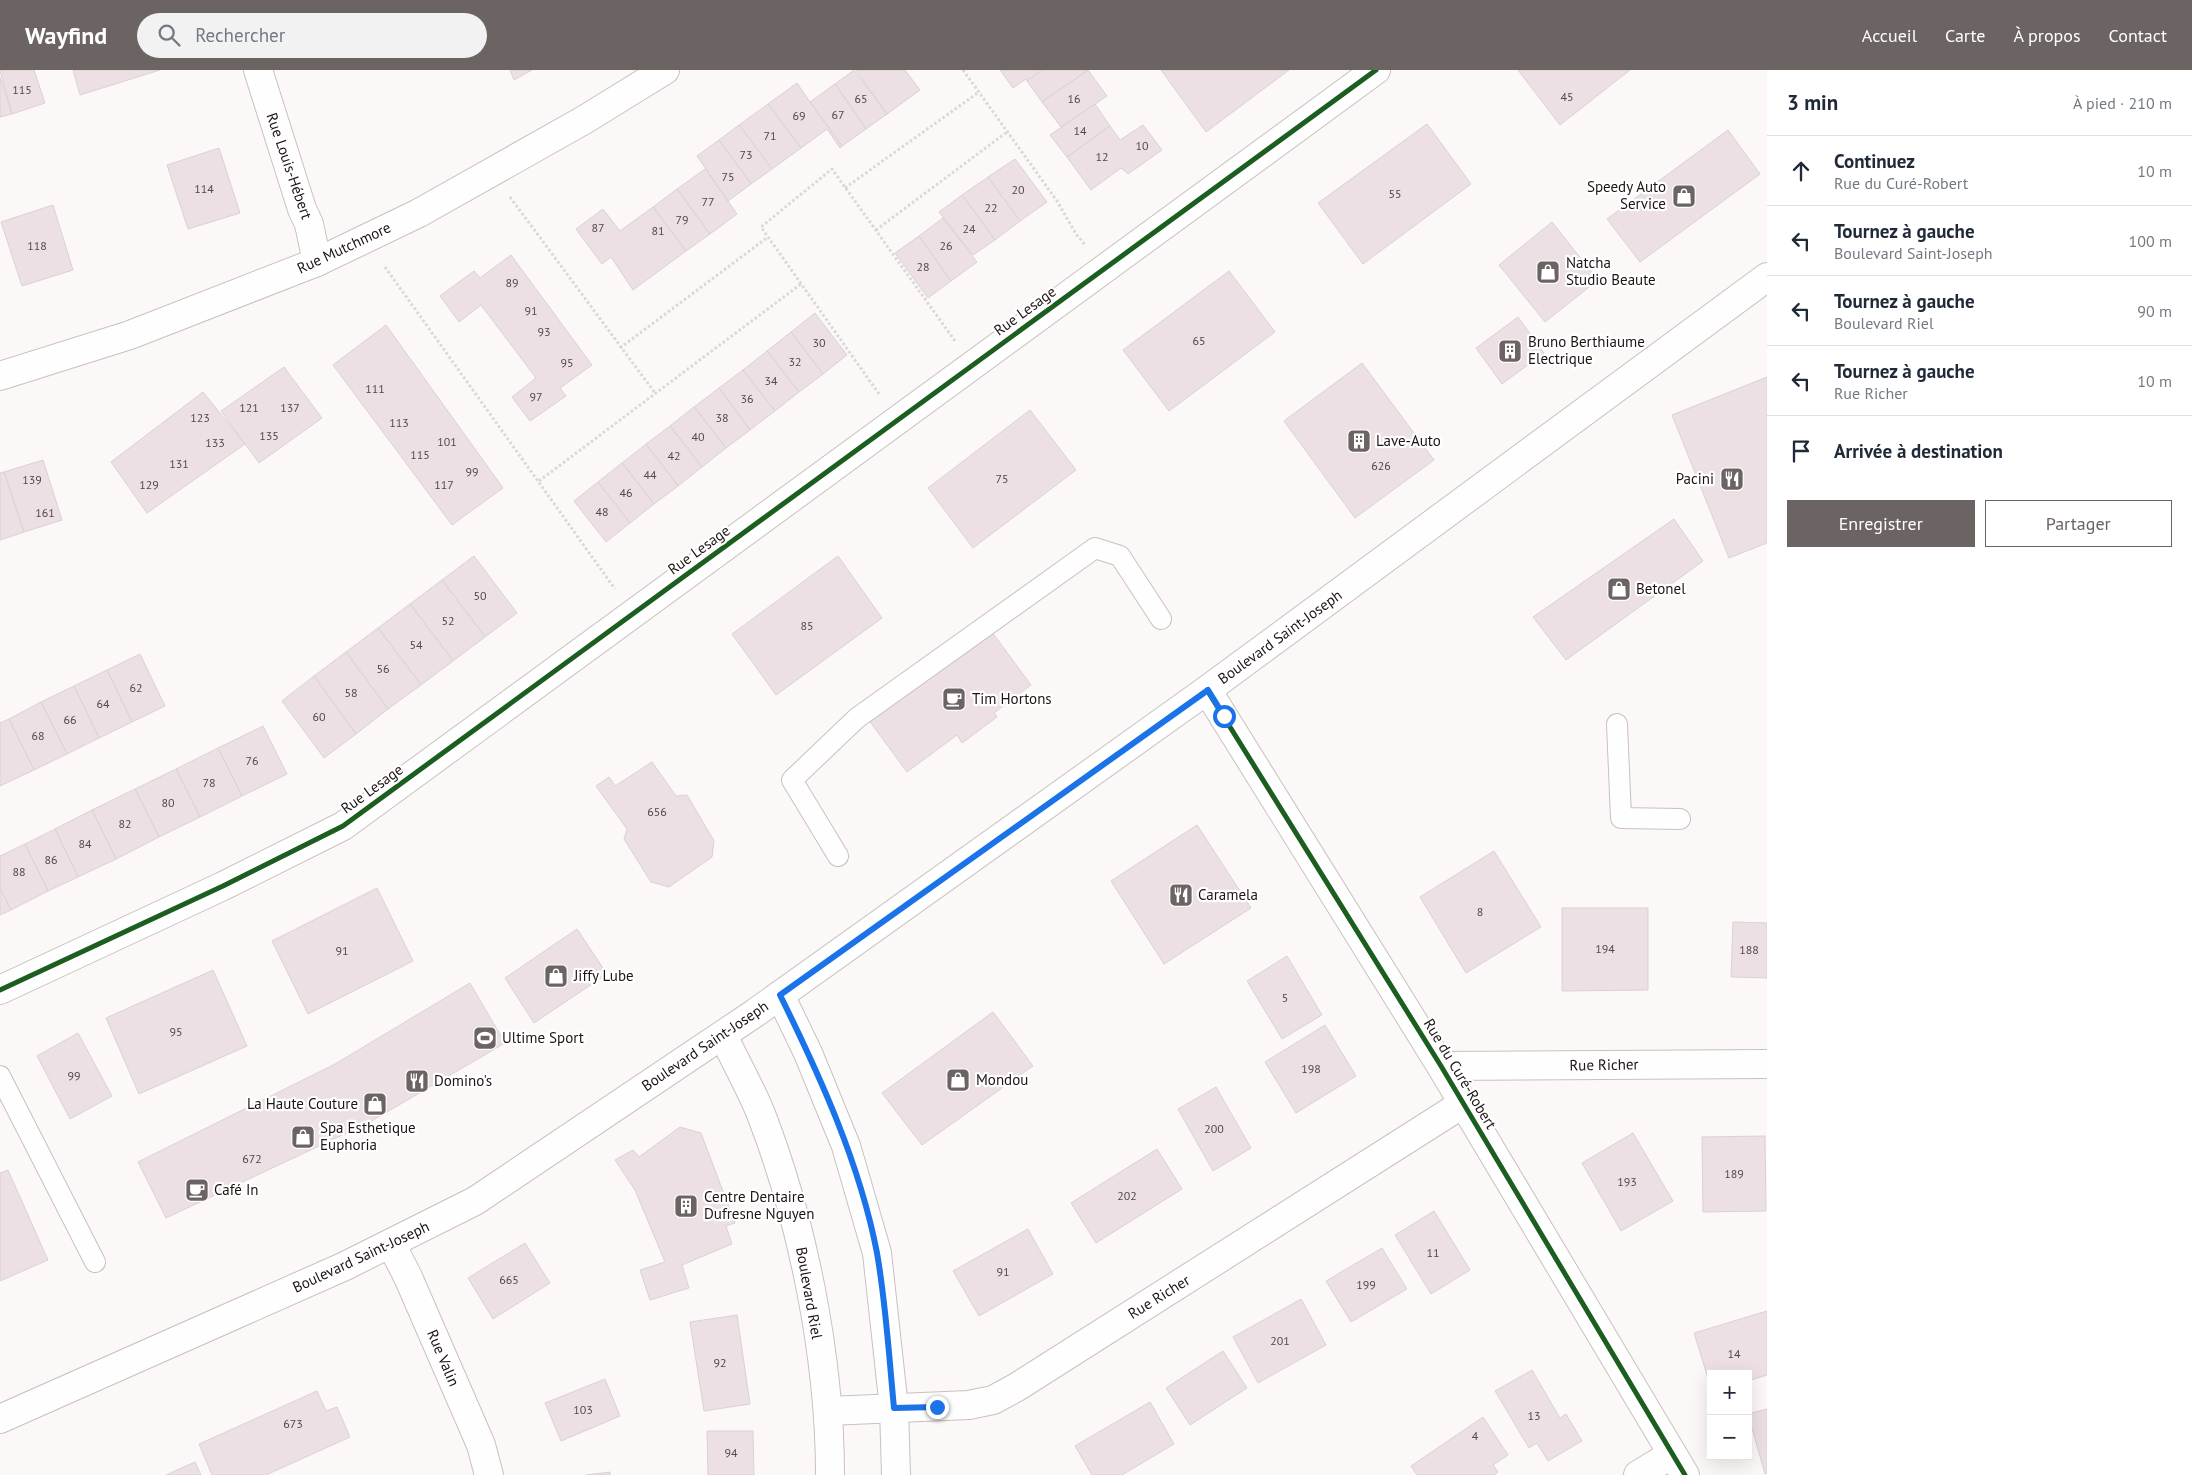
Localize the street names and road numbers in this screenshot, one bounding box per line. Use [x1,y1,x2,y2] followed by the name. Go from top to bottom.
[262,110,317,222] street label: Rue Louis-Hébert
[294,218,394,278] street label: Rue Mutchmore
[990,282,1060,340] street label: Rue Lesage
[664,521,734,579] street label: Rue Lesage
[1214,585,1345,688] street label: Boulevard Saint-Joseph
[337,760,407,818] street label: Rue Lesage
[638,996,772,1095] street label: Boulevard Saint-Joseph
[1420,1015,1501,1133] street label: Rue du Curé-Robert
[1569,1054,1639,1075] street label: Rue Richer
[289,1217,432,1297] street label: Boulevard Saint-Joseph
[792,1245,827,1341] street label: Boulevard Riel
[1124,1270,1193,1323] street label: Rue Richer
[423,1327,464,1389] street label: Rue Valin

